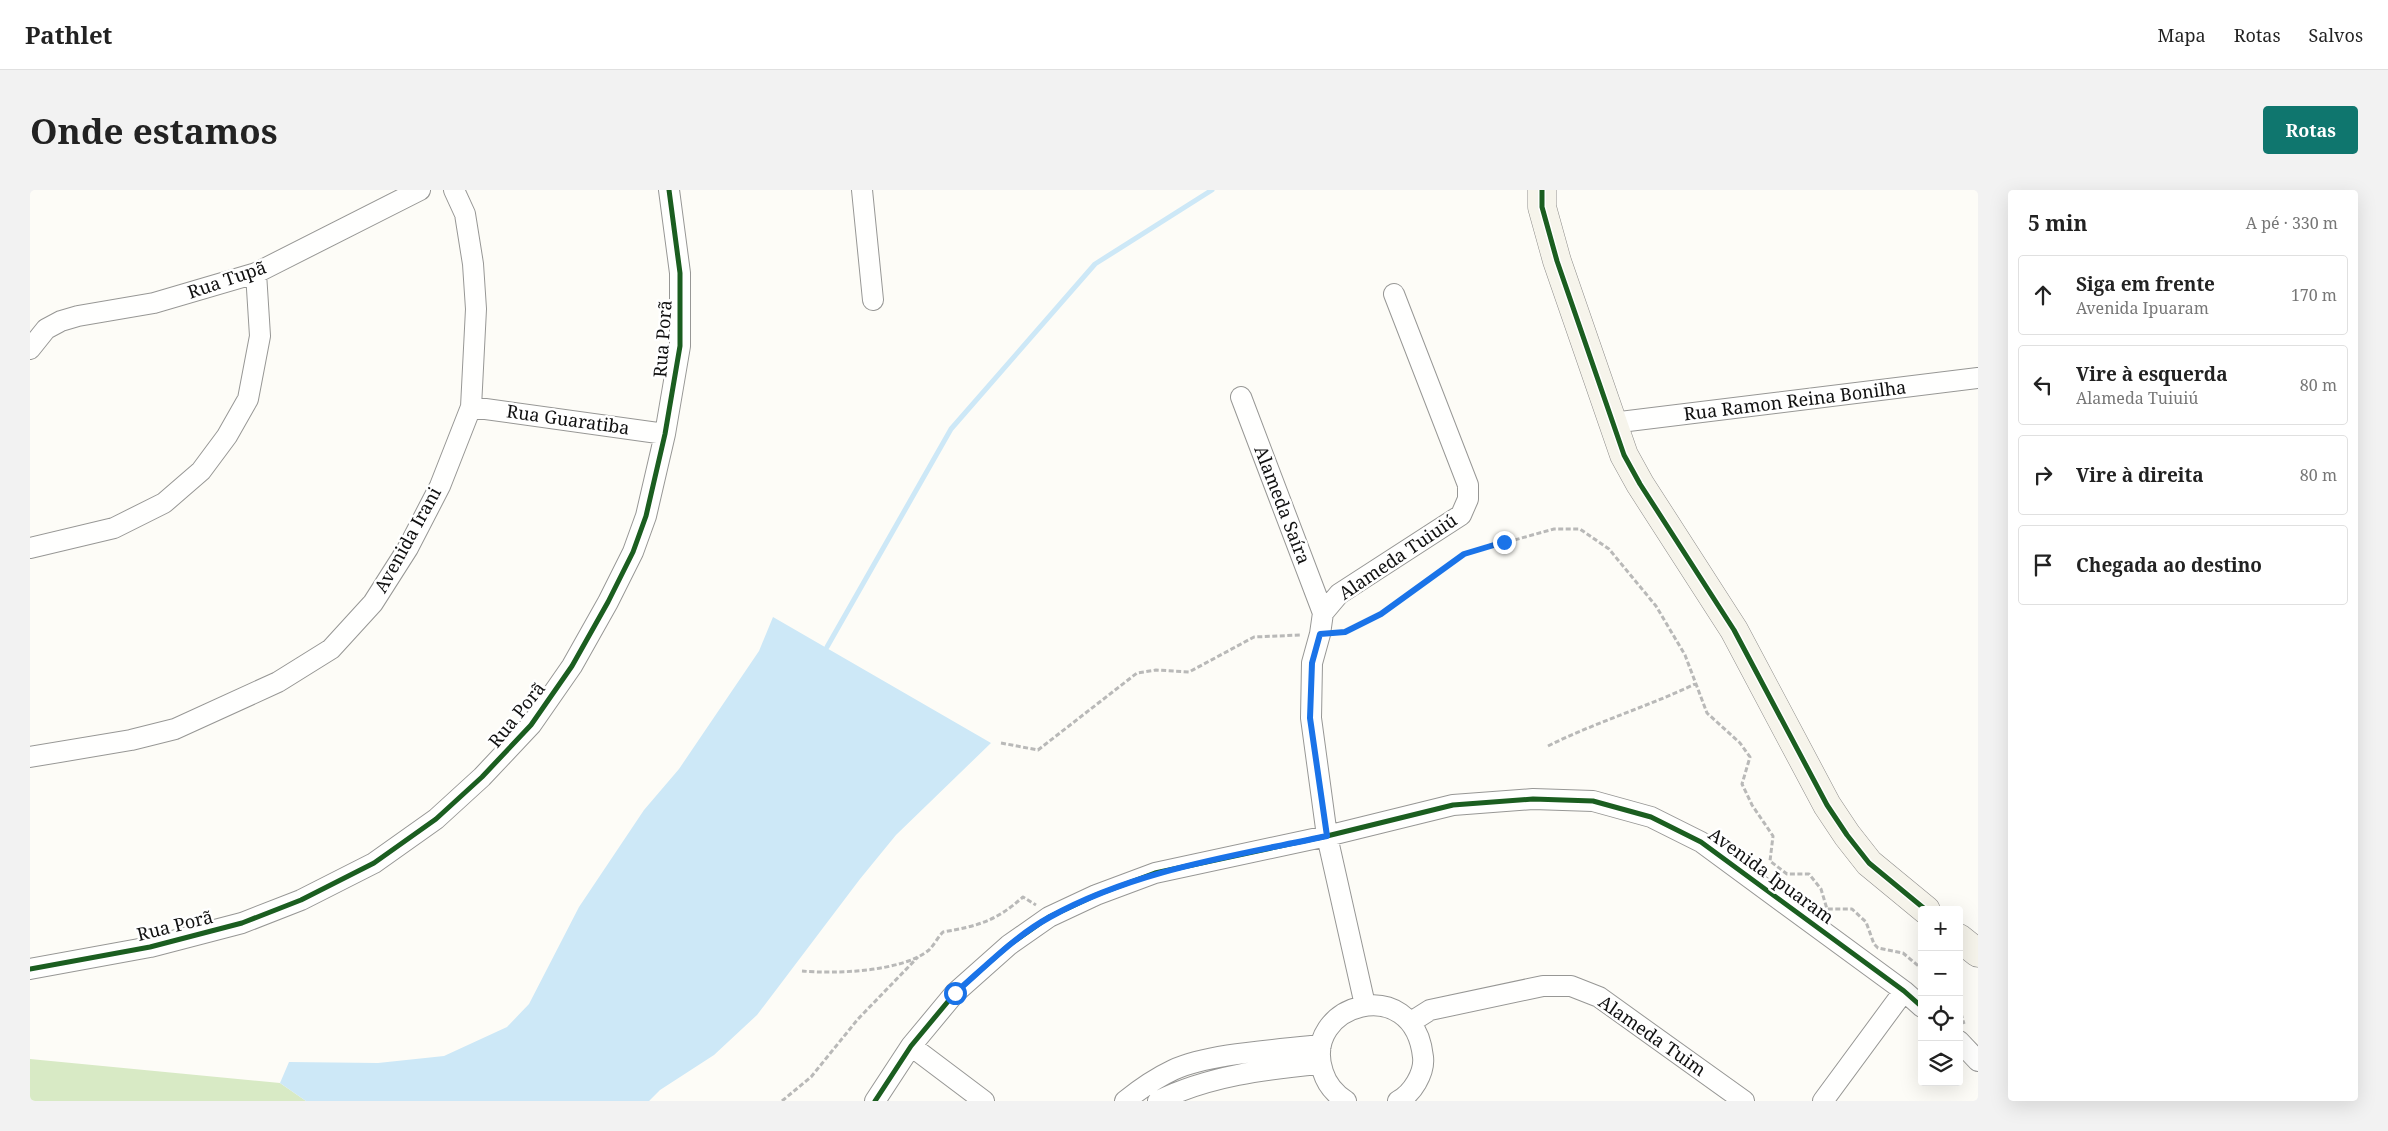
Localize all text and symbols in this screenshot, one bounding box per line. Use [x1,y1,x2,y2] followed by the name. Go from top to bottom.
[25,18,112,51] text: Pathlet
[2158,23,2206,47] text: Mapa
[2234,23,2281,47] text: Rotas
[2309,23,2363,47] text: Salvos
[2263,106,2358,154] button: Rotas
[30,107,278,154] text: Onde estamos
[2028,209,2087,237] text: 5 min
[2246,212,2338,234] text: A pé · 330 m
[184,254,269,304] street label: Rua Tupã
[2076,271,2215,297] text: Siga em frente
[2029,281,2057,309] icon: ahead
[2291,284,2337,306] text: 170 m
[2076,297,2209,319] text: Avenida Ipuaram
[647,299,677,378] street label: Rua Porã
[2076,361,2228,387] text: Vire à esquerda
[2029,371,2057,399] icon: left
[1682,374,1907,426] street label: Rua Ramon Reina Bonilha
[2300,374,2337,396] text: 80 m
[2076,387,2198,409] text: Alameda Tuiuiú
[505,398,631,440] street label: Rua Guaratiba
[1249,442,1317,567] street label: Alameda Saíra
[2029,461,2057,489] icon: right
[2076,462,2204,488] text: Vire à direita
[2300,464,2337,486] text: 80 m
[368,482,446,597] street label: Avenida Irani
[1334,507,1462,605] street label: Alameda Tuiuiú
[1493,531,1516,554] route end
[2029,551,2057,579] icon: arrive
[2076,552,2262,578] text: Chegada ao destino
[482,677,550,752] street label: Rua Porã
[1704,822,1839,929] street label: Avenida Ipuaram
[134,904,215,946] street label: Rua Porã
[1918,906,1963,1086] map controls
[1918,906,1963,951] button: +
[1918,951,1963,996] button: −
[944,982,967,1005] route start
[1594,989,1711,1081] street label: Alameda Tuim
[1918,996,1963,1041] button: locate
[1918,1041,1963,1086] button: layers

